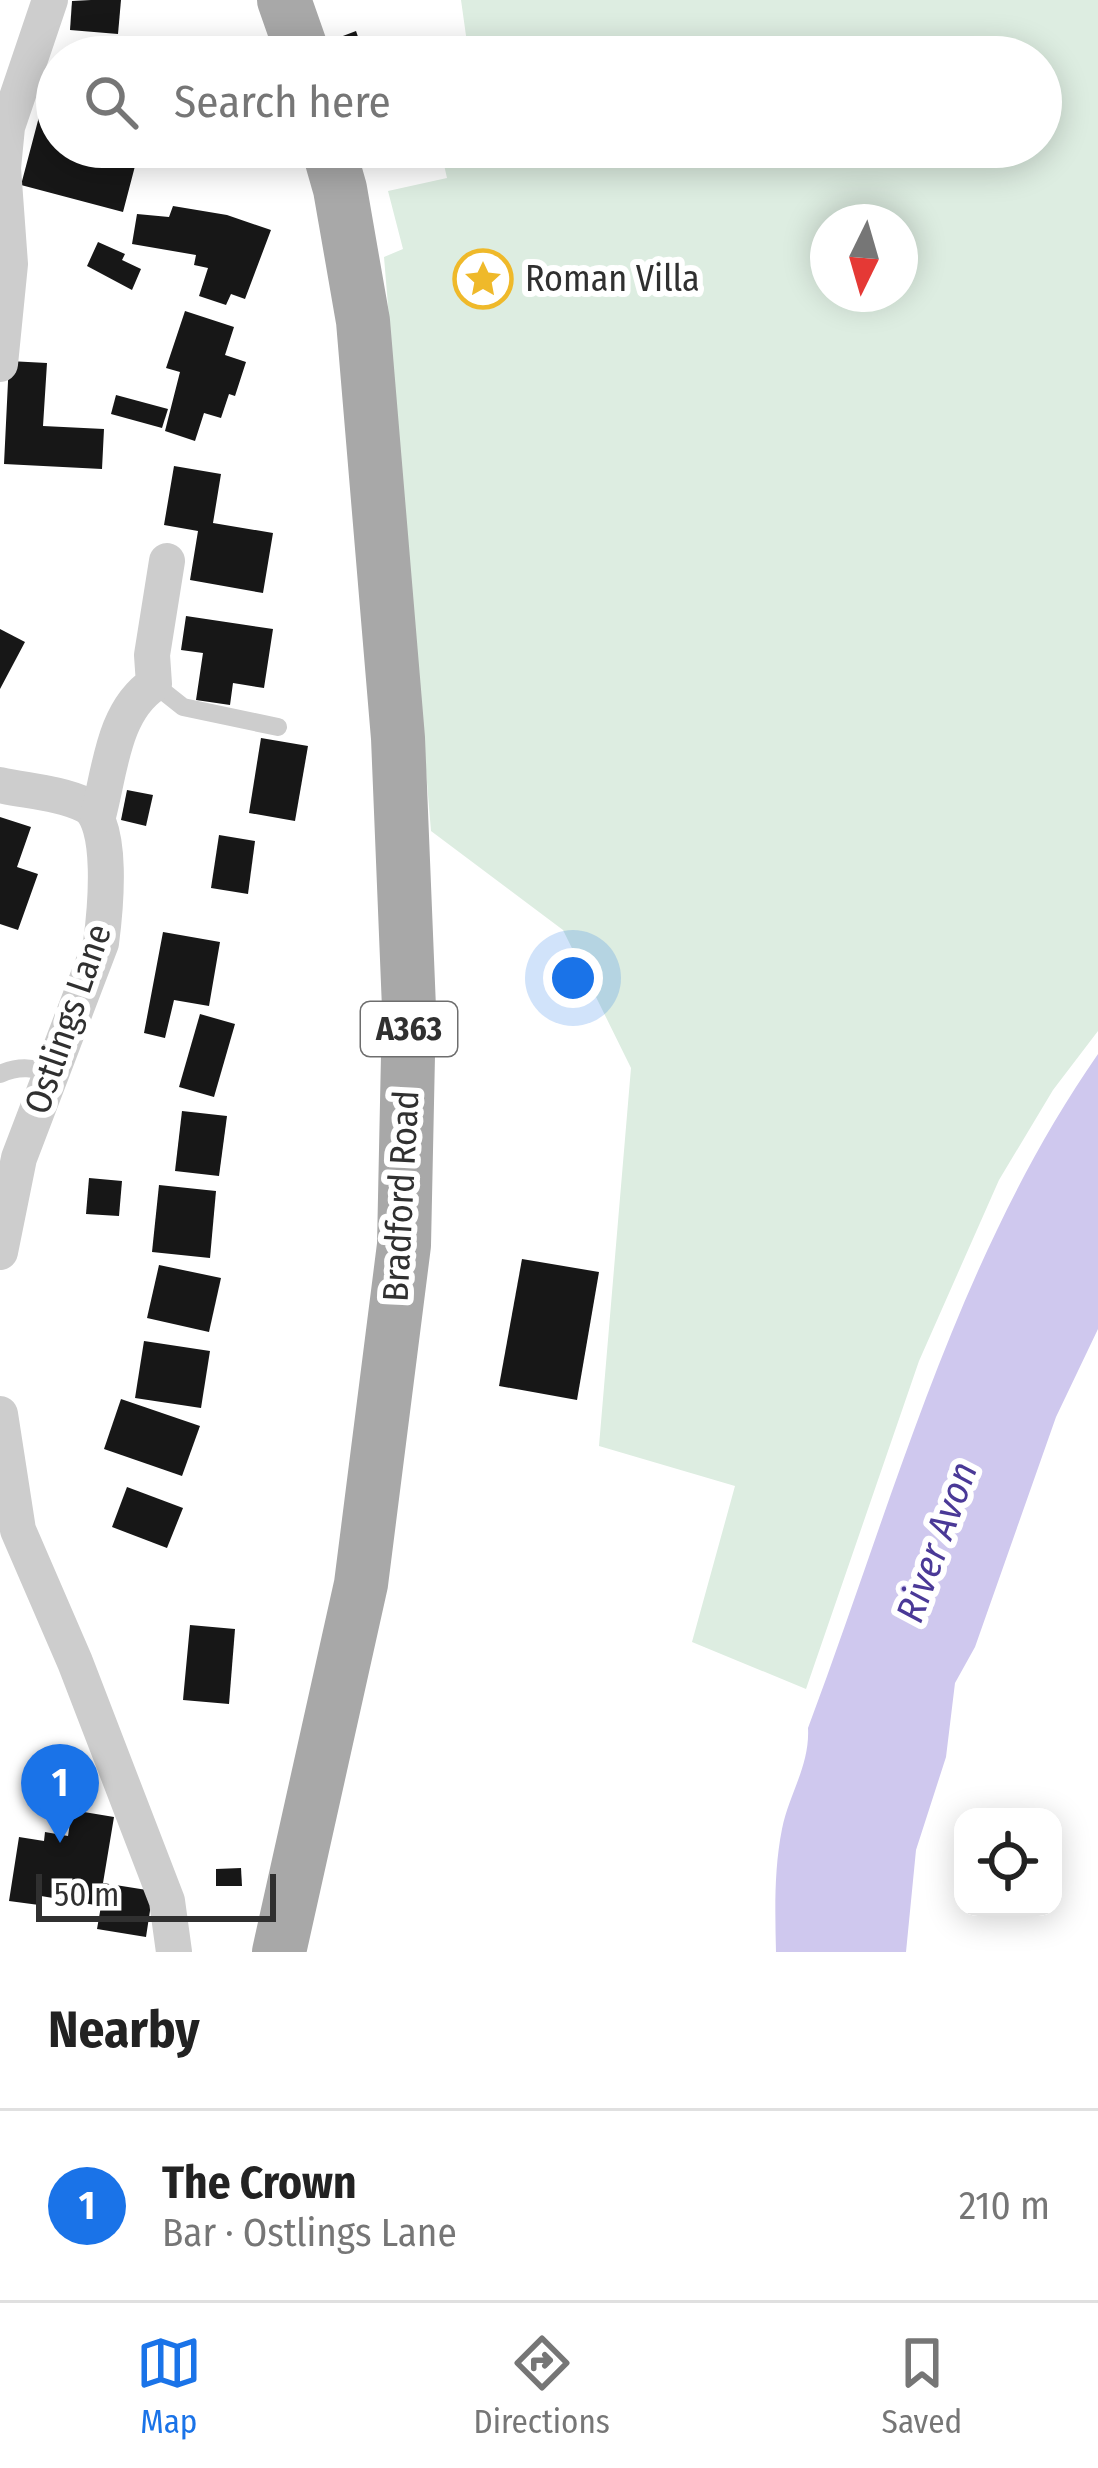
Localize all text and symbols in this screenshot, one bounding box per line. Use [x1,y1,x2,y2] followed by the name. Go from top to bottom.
[36,36,1062,168] search box
[78,69,144,135] icon: search
[174,75,391,129] text: Search here
[810,204,918,312] north arrow
[452,248,514,310] place icon: Roman Villa
[525,257,700,301] place label: Roman Villa
[15,918,121,1120] street label: Ostlings Lane
[543,948,603,1008] your location
[361,1002,457,1056] road number: A363
[373,1089,429,1303] street label: Bradford Road
[887,1456,987,1628] water label: River Avon
[21,1744,99,1843] pin: 1
[954,1808,1062,1916] map controls
[954,1808,1062,1916] button: locate
[36,1868,276,1921] scale bar
[54,1875,119,1915] text: 50 m
[48,1999,200,2061] text: Nearby
[162,2156,357,2210] text: The Crown
[79,2183,95,2229] text: 1
[959,2183,1050,2229] text: 210 m
[162,2210,457,2256] text: Bar · Ostlings Lane
[136,2330,202,2442] tab: Map
[473,2330,610,2442] tab: Directions
[882,2330,962,2442] tab: Saved

